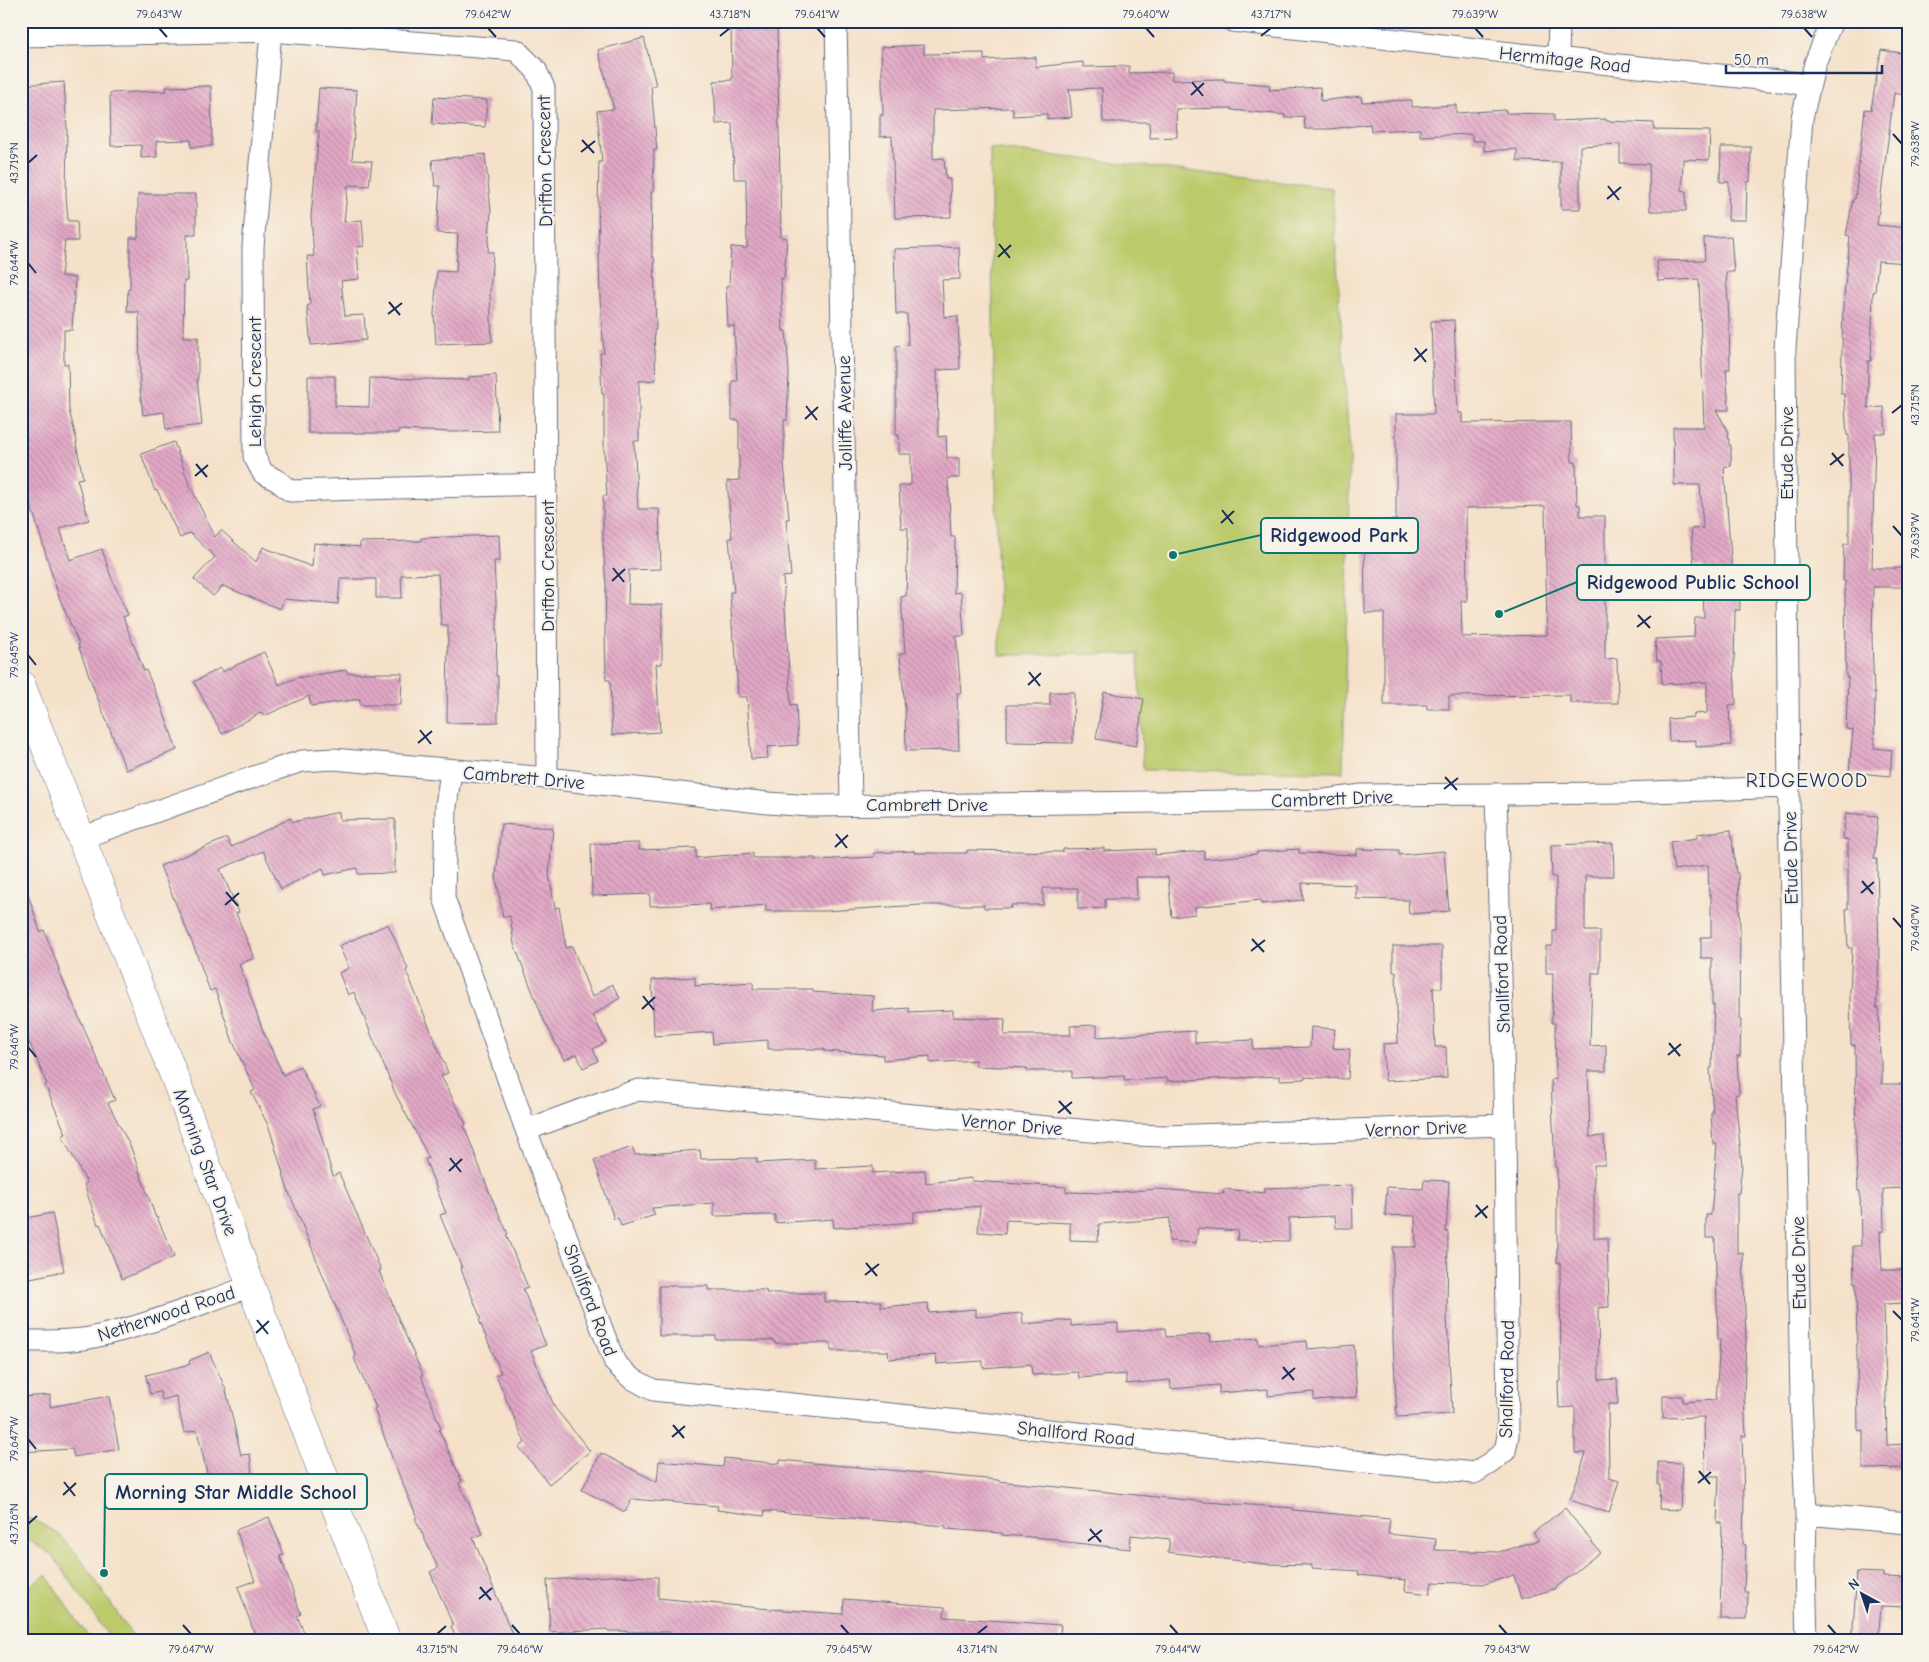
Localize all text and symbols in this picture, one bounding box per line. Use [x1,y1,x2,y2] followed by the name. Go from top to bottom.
[136,7,182,21] text: 79.643°W
[465,7,511,21] text: 79.642°W
[709,7,751,21] text: 43.718°N
[795,7,840,21] text: 79.641°W
[1123,7,1170,21] text: 79.640°W
[1251,7,1291,21] text: 43.717°N
[1452,7,1499,21] text: 79.639°W
[1781,7,1828,21] text: 79.638°W
[1498,42,1632,78] street label: Hermitage Road
[1726,42,1883,74] scale bar
[1734,51,1769,69] text: 50 m
[533,94,557,227] street label: Drifton Crescent
[1908,120,1922,167] text: 79.638°W
[7,142,21,184] text: 43.719°N
[7,240,21,286] text: 79.644°W
[244,316,266,447] street label: Lehigh Crescent
[833,355,857,471] street label: Jolliffe Avenue
[1908,384,1922,426] text: 43.715°N
[1776,406,1798,500] street label: Etude Drive
[537,500,559,632] street label: Drifton Crescent
[1908,512,1922,559] text: 79.639°W
[1261,518,1418,553] callout: Ridgewood Park
[1270,524,1408,547] text: Ridgewood Park
[1577,565,1810,600] callout: Ridgewood Public School
[1587,571,1799,594] text: Ridgewood Public School
[7,631,21,678] text: 79.645°W
[462,762,586,794] street label: Cambrett Drive
[1746,769,1868,792] district label: RIDGEWOOD
[1271,786,1393,812] street label: Cambrett Drive
[866,794,988,816] street label: Cambrett Drive
[1779,811,1803,905] street label: Etude Drive
[1908,904,1922,951] text: 79.640°W
[1489,915,1515,1033] street label: Shallford Road
[7,1023,21,1070] text: 79.646°W
[168,1086,242,1239] street label: Morning Star Drive
[960,1110,1063,1140] street label: Vernor Drive
[1365,1116,1467,1142] street label: Vernor Drive
[1787,1216,1811,1310] street label: Etude Drive
[559,1241,622,1359] street label: Shallford Road
[95,1281,238,1347] street label: Netherwood Road
[1908,1297,1922,1342] text: 79.641°W
[1495,1320,1519,1438] street label: Shallford Road
[7,1416,21,1462] text: 79.647°W
[1016,1417,1136,1451] street label: Shallford Road
[105,1474,367,1509] callout: Morning Star Middle School
[115,1481,357,1504] text: Morning Star Middle School
[7,1503,21,1545] text: 43.716°N
[1836,1570,1886,1620] north arrow
[1845,1575,1863,1594] text: N
[168,1642,214,1656] text: 79.647°W
[416,1642,458,1656] text: 43.715°N
[497,1642,544,1656] text: 79.646°W
[826,1642,873,1656] text: 79.645°W
[957,1642,997,1656] text: 43.714°N
[1155,1642,1201,1656] text: 79.644°W
[1484,1642,1530,1656] text: 79.643°W
[1813,1642,1859,1656] text: 79.642°W

